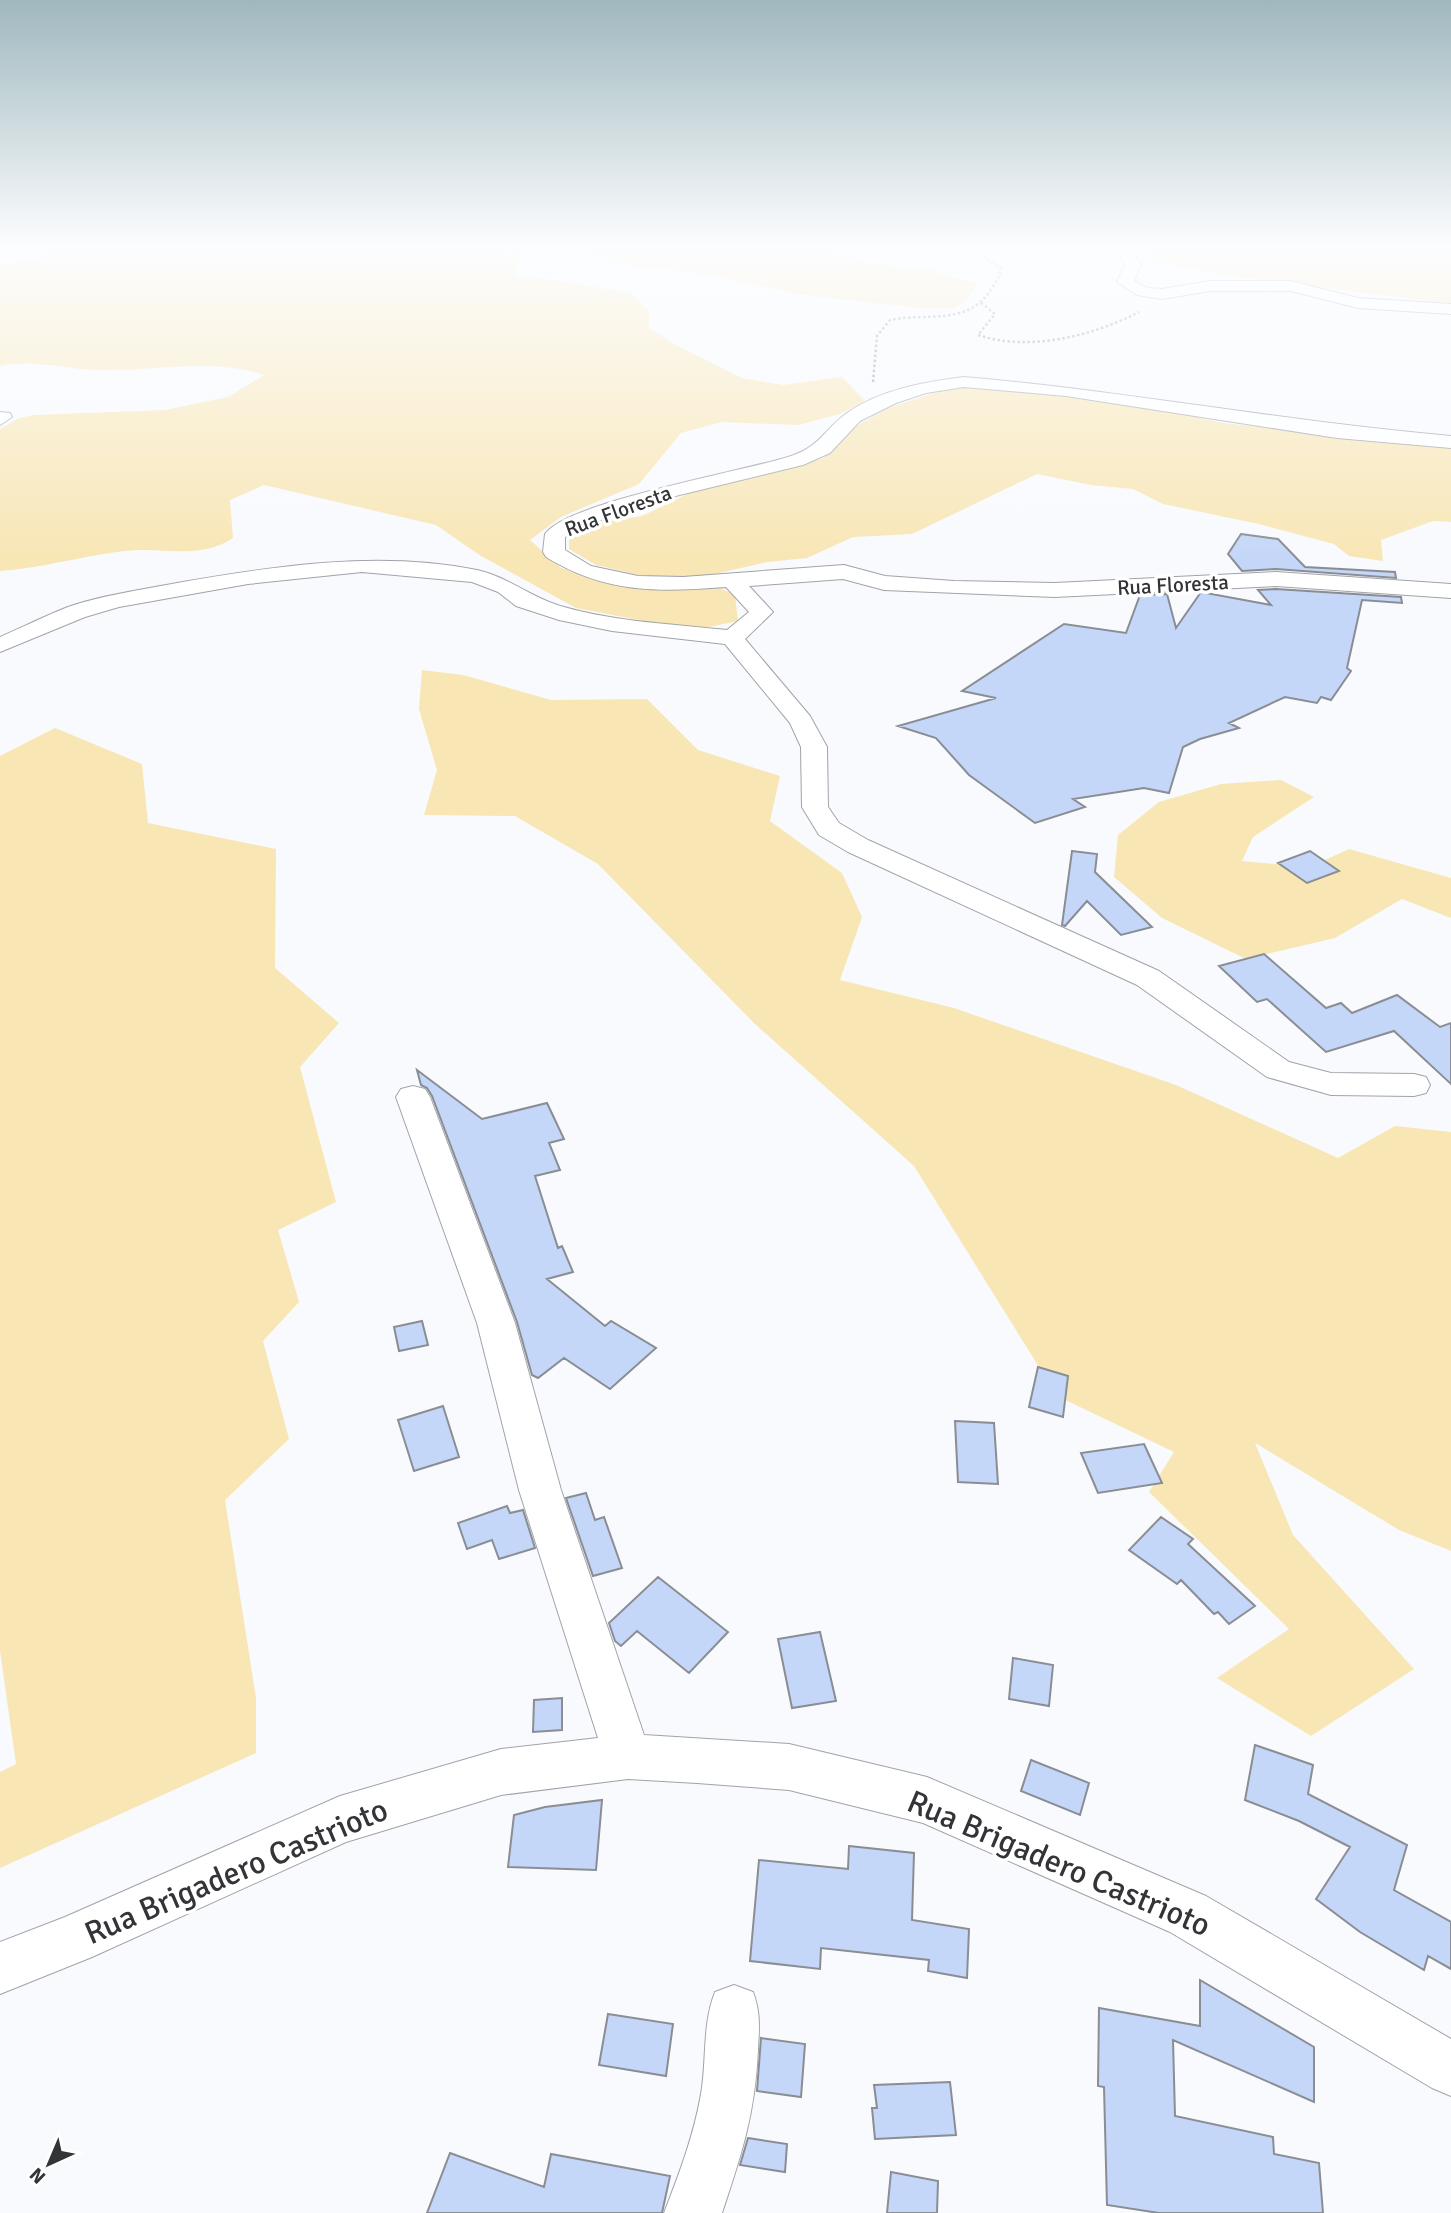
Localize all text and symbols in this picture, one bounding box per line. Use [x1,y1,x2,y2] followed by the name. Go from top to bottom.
[561,480,675,542] street label: Rua Floresta
[1117,569,1229,601] street label: Rua Floresta
[901,1782,1216,1945] street label: Rua Brigadero Castrioto
[79,1790,394,1953] street label: Rua Brigadero Castrioto
[14,2129,84,2199] north arrow
[25,2162,51,2189] text: N

